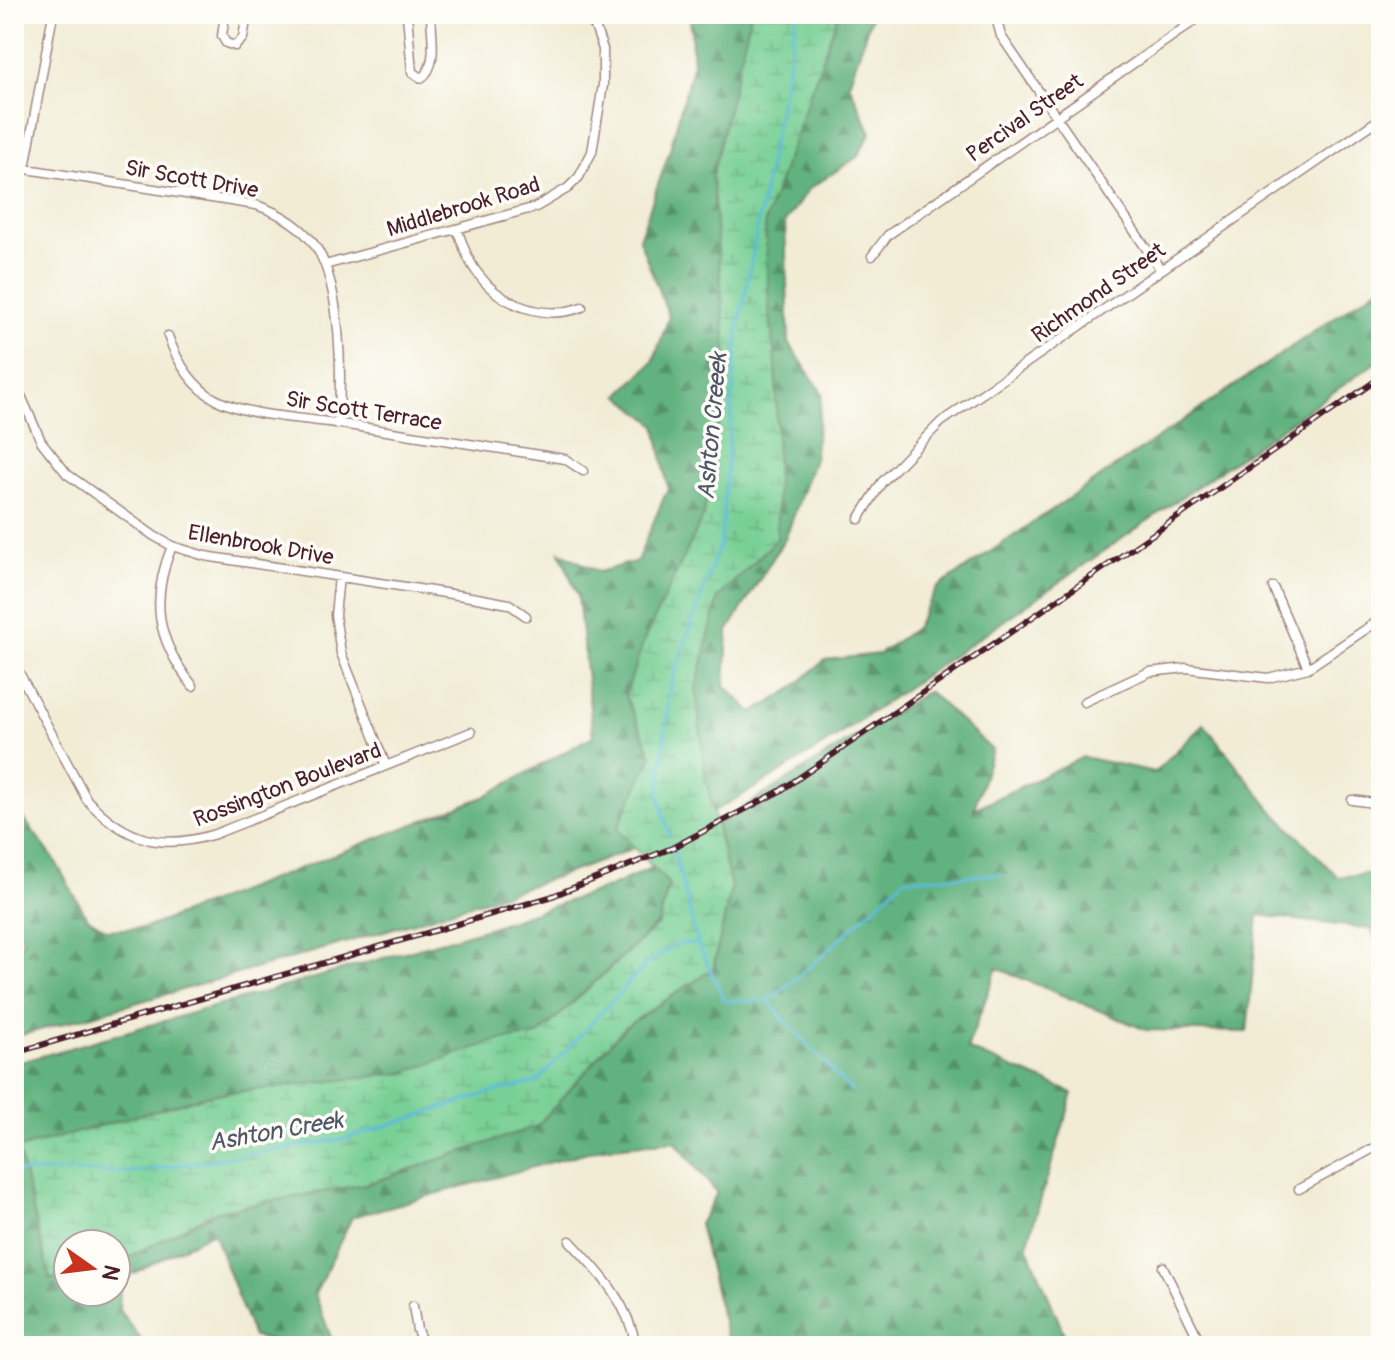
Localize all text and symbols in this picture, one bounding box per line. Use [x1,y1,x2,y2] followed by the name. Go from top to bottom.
[961,67,1089,168] street label: Percival Street
[123,154,261,204] street label: Sir Scott Drive
[383,170,543,244] street label: Middlebrook Road
[1026,236,1171,349] street label: Richmond Street
[692,350,734,501] water label: Ashton Creeek
[284,385,444,437] street label: Sir Scott Terrace
[186,518,336,572] street label: Ellenbrook Drive
[190,736,385,834] street label: Rossington Boulevard
[207,1105,347,1158] water label: Ashton Creek
[52,1228,132,1308] north arrow
[95,1262,126,1283] text: N

